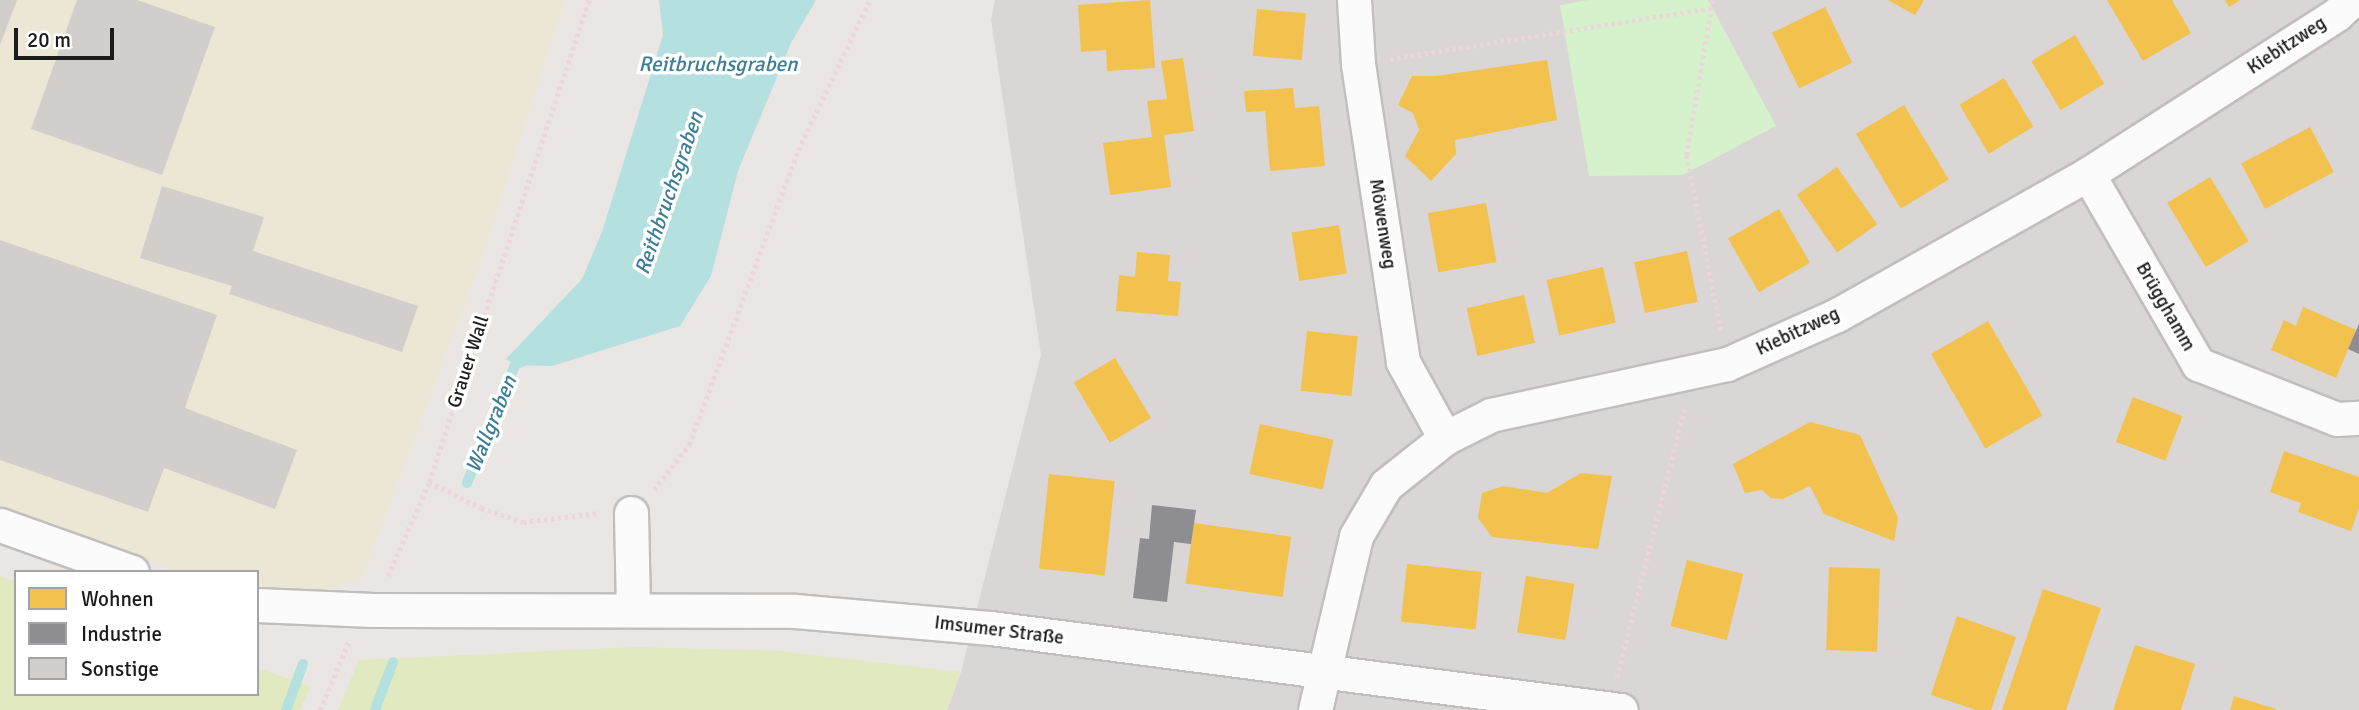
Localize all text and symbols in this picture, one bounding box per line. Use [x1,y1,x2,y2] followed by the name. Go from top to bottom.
[2243,12,2331,80] street label: Kiebitzweg
[18,14,117,58] scale bar
[27,27,71,53] text: 20 m
[639,51,797,77] water label: Reitbruchsgraben
[629,108,709,278] water label: Reithbruchsgraben
[1364,177,1400,271] street label: Möwenweg
[2130,258,2200,356] street label: Brügghamm
[1753,303,1843,361] street label: Kiebitzweg
[443,313,495,411] street label: Grauer Wall
[460,372,522,476] water label: Wallgraben
[14,570,259,696] legend
[81,586,154,612] text: Wohnen
[933,612,1065,650] street label: Imsumer Straße
[81,621,162,647] text: Industrie
[81,656,159,682] text: Sonstige

